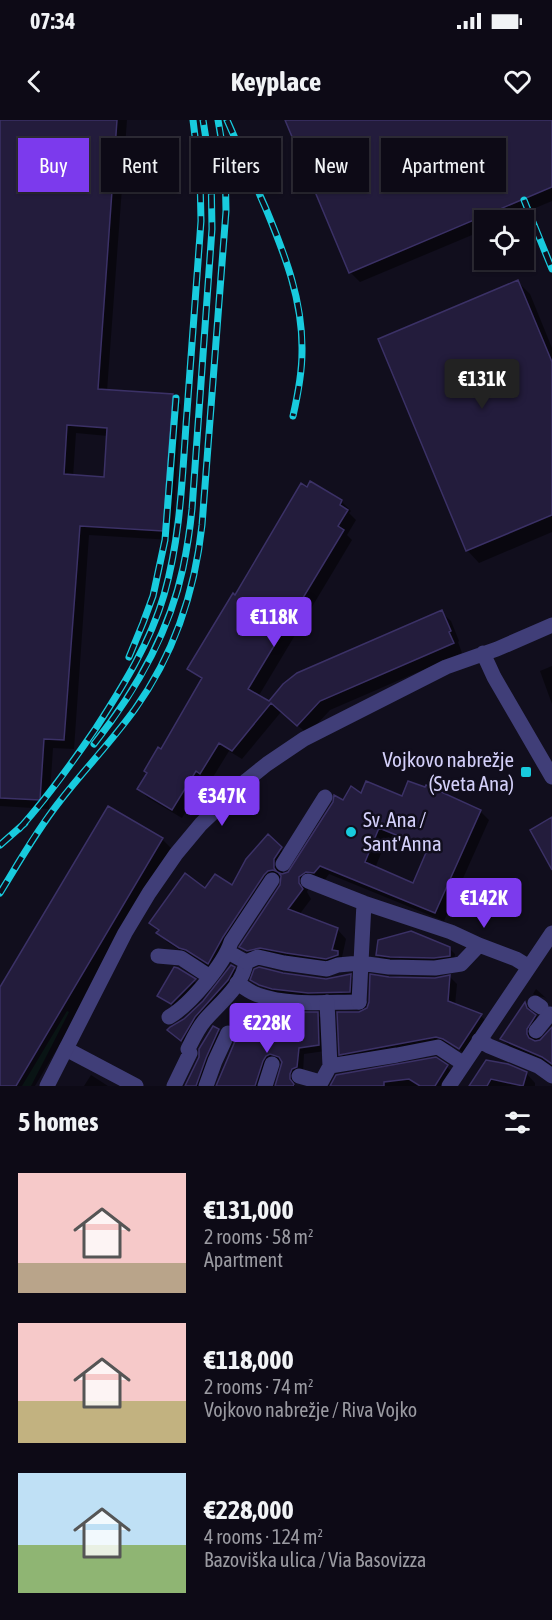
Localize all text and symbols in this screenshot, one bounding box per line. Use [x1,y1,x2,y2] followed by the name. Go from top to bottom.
[30,8,75,34] text: 07:34
[18,65,51,98] icon: back
[501,65,534,98] icon: heart
[231,66,321,97] text: Keyplace
[18,138,89,192] chip: Buy
[101,138,179,192] chip: Rent
[191,138,281,192] chip: Filters
[293,138,369,192] chip: New
[381,138,506,192] chip: Apartment
[474,210,534,270] map controls
[474,210,534,270] button: locate
[440,359,524,410] pin: €131K
[459,367,506,390] text: €131K
[232,597,316,648] pin: €118K
[251,605,298,628] text: €118K
[382,747,514,795] place label: Vojkovo nabrežje (Sveta Ana)
[519,765,533,779] marker: Vojkovo nabrežje (Sveta Ana)
[180,776,264,827] pin: €347K
[199,784,246,807] text: €347K
[363,807,442,855] place label: Sv. Ana / Sant'Anna
[344,825,358,839] marker: Sv. Ana / Sant'Anna
[442,878,526,929] pin: €142K
[461,886,508,909] text: €142K
[225,1003,309,1054] pin: €228K
[244,1011,291,1034] text: €228K
[501,1106,534,1139] icon: filters
[18,1107,98,1137] text: 5 homes
[204,1195,294,1225] text: €131,000
[66,1197,138,1269] icon: home
[204,1225,314,1248] text: 2 rooms · 58 m²
[204,1248,283,1271] text: Apartment
[204,1345,294,1375] text: €118,000
[66,1347,138,1419] icon: home
[204,1375,314,1398] text: 2 rooms · 74 m²
[204,1398,417,1421] text: Vojkovo nabrežje / Riva Vojko
[204,1495,294,1525] text: €228,000
[66,1497,138,1569] icon: home
[204,1525,323,1548] text: 4 rooms · 124 m²
[204,1548,426,1571] text: Bazoviška ulica / Via Basovizza

